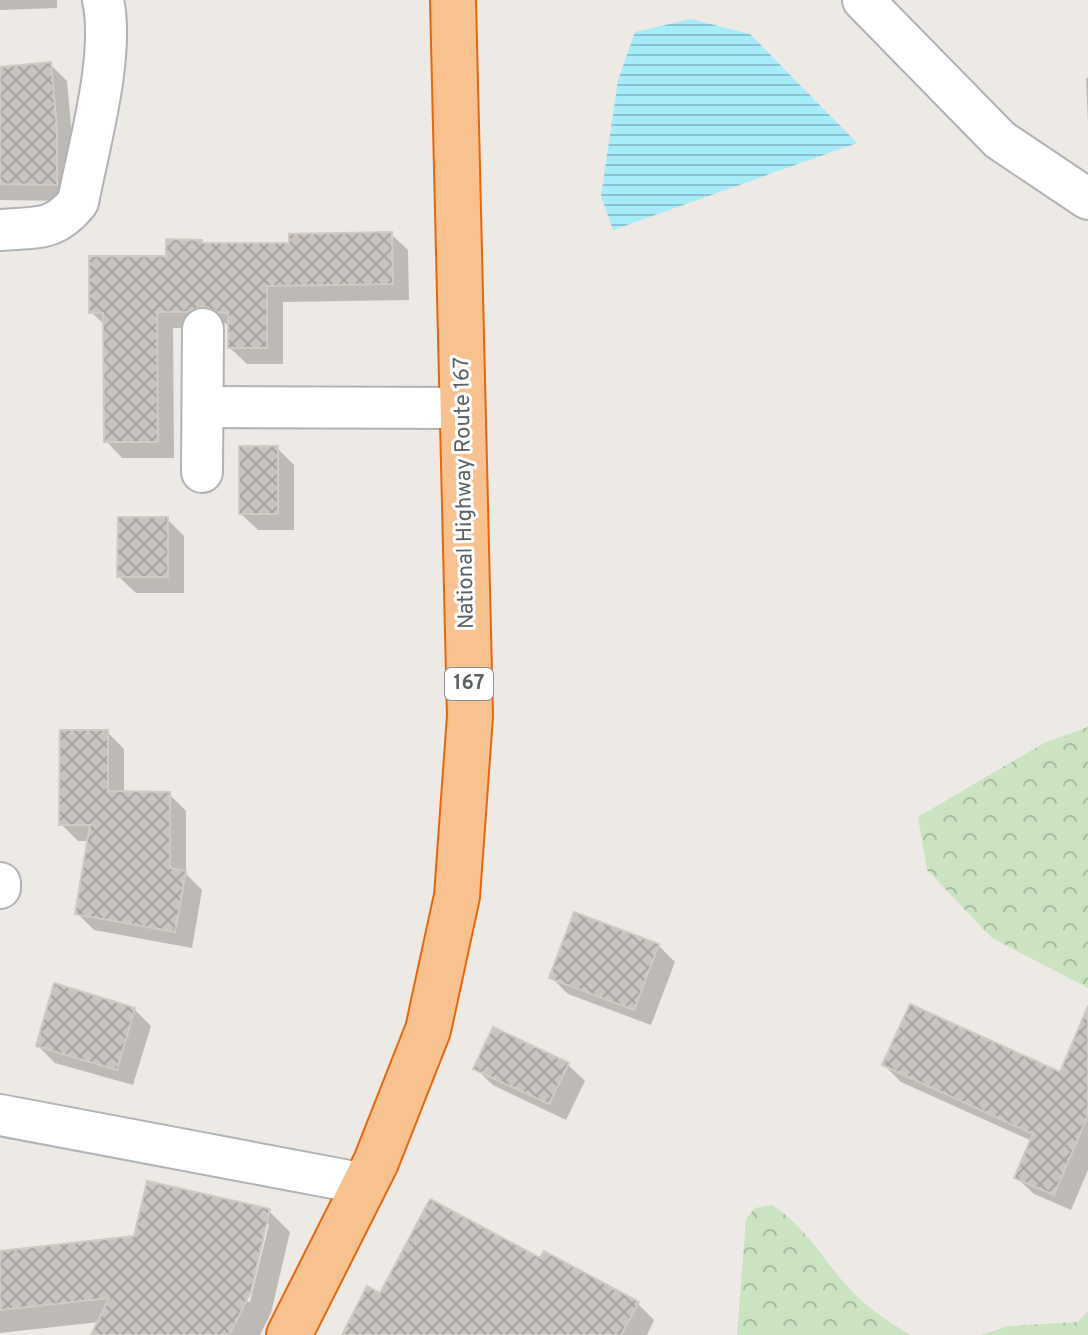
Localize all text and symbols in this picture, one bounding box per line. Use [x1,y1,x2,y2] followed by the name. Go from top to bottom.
[449,357,481,629] street label: National Highway Route 167
[445,668,493,700] road number: 167

